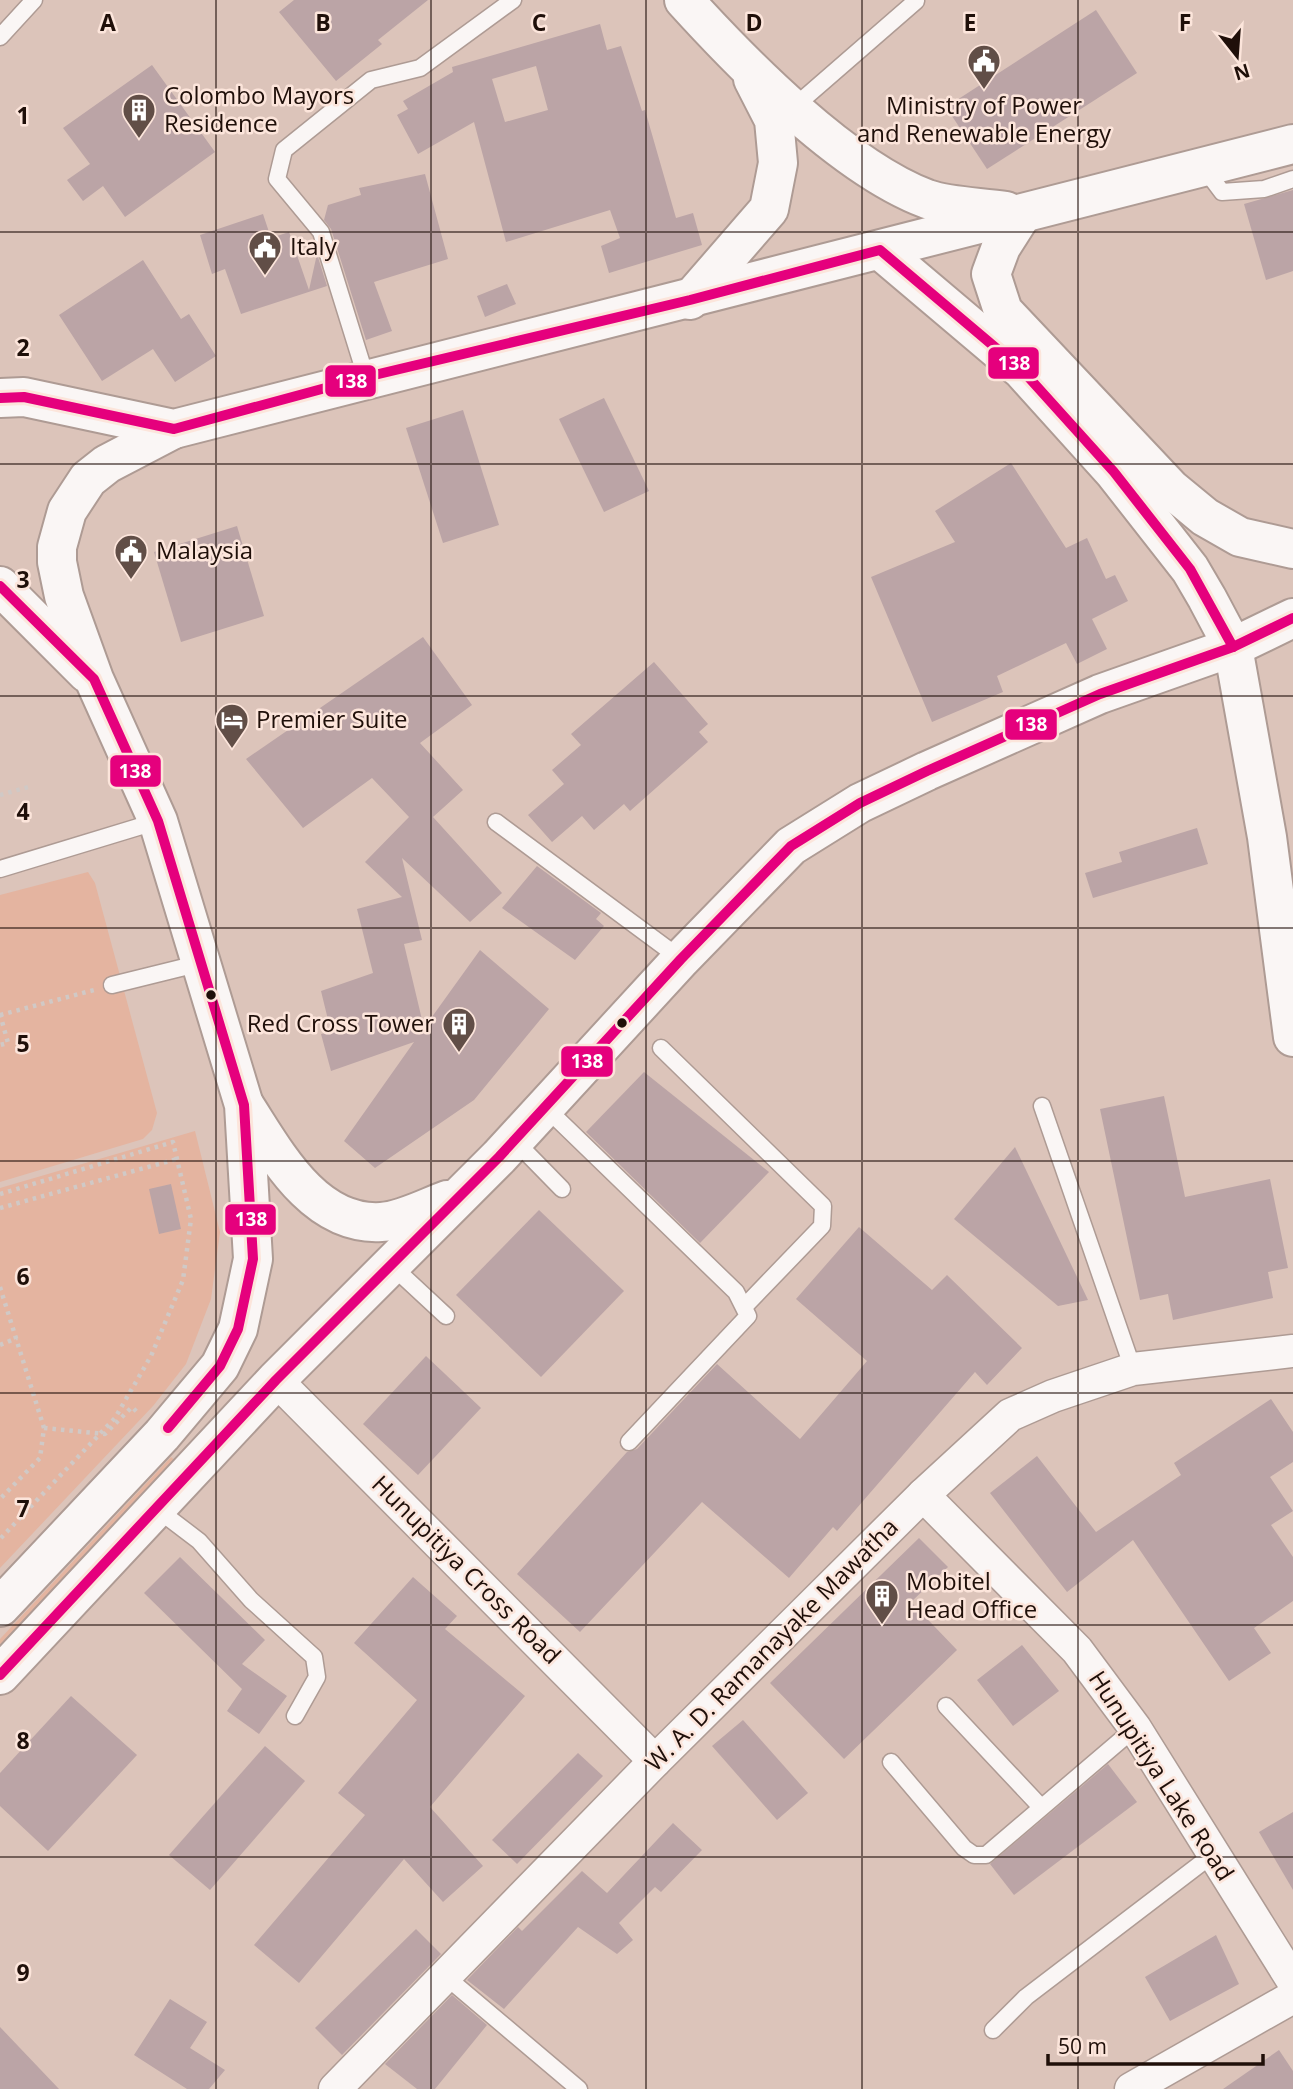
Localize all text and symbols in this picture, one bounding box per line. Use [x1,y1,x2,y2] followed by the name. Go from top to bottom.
[100,6,116,38] text: A
[315,6,331,38] text: B
[532,6,546,38] text: C
[745,6,763,38] text: D
[964,6,976,38] text: E
[1179,6,1191,38] text: F
[1202,21,1272,91] north arrow
[965,42,1003,91] public building icon: Ministry of Power and Renewable Energy
[1231,58,1253,87] text: N
[164,78,354,139] place label: Colombo Mayors Residence
[857,88,1112,149] place label: Ministry of Power and Renewable Energy
[120,91,158,140] building icon: Colombo Mayors Residence
[16,99,30,131] text: 1
[246,228,284,277] public building icon: Italy
[290,229,338,262] place label: Italy
[16,331,30,363] text: 2
[987,346,1040,380] line badge: 138
[998,350,1030,376] text: 138
[324,364,377,398] line badge: 138
[335,368,367,394] text: 138
[112,532,150,581] public building icon: Malaysia
[156,533,253,566] place label: Malaysia
[16,563,30,595] text: 3
[213,701,251,750] hotel icon: Premier Suite
[256,702,408,735] place label: Premier Suite
[1004,708,1058,741] line badge: 138
[1015,711,1047,737] text: 138
[109,754,162,788] line badge: 138
[119,758,151,784] text: 138
[16,795,30,827] text: 4
[204,988,218,1002] unlabelled marker
[440,1005,478,1054] building icon: Red Cross Tower
[247,1006,434,1039] place label: Red Cross Tower
[615,1016,629,1030] unlabelled marker
[16,1027,30,1059] text: 5
[560,1045,614,1078] line badge: 138
[571,1048,603,1074] text: 138
[224,1203,277,1236] line badge: 138
[235,1206,267,1232] text: 138
[16,1260,30,1292] text: 6
[365,1467,569,1671] street label: Hunupitiya Cross Road
[16,1492,30,1524] text: 7
[637,1510,905,1778] street label: W. A. D. Ramanayake Mawatha
[906,1564,1037,1625] place label: Mobitel Head Office
[863,1577,901,1626] building icon: Mobitel Head Office
[1082,1664,1243,1887] street label: Hunupitiya Lake Road
[16,1724,30,1756] text: 8
[16,1956,30,1988] text: 9
[1048,2022,1263,2066] scale bar
[1058,2032,1107,2060] text: 50 m

